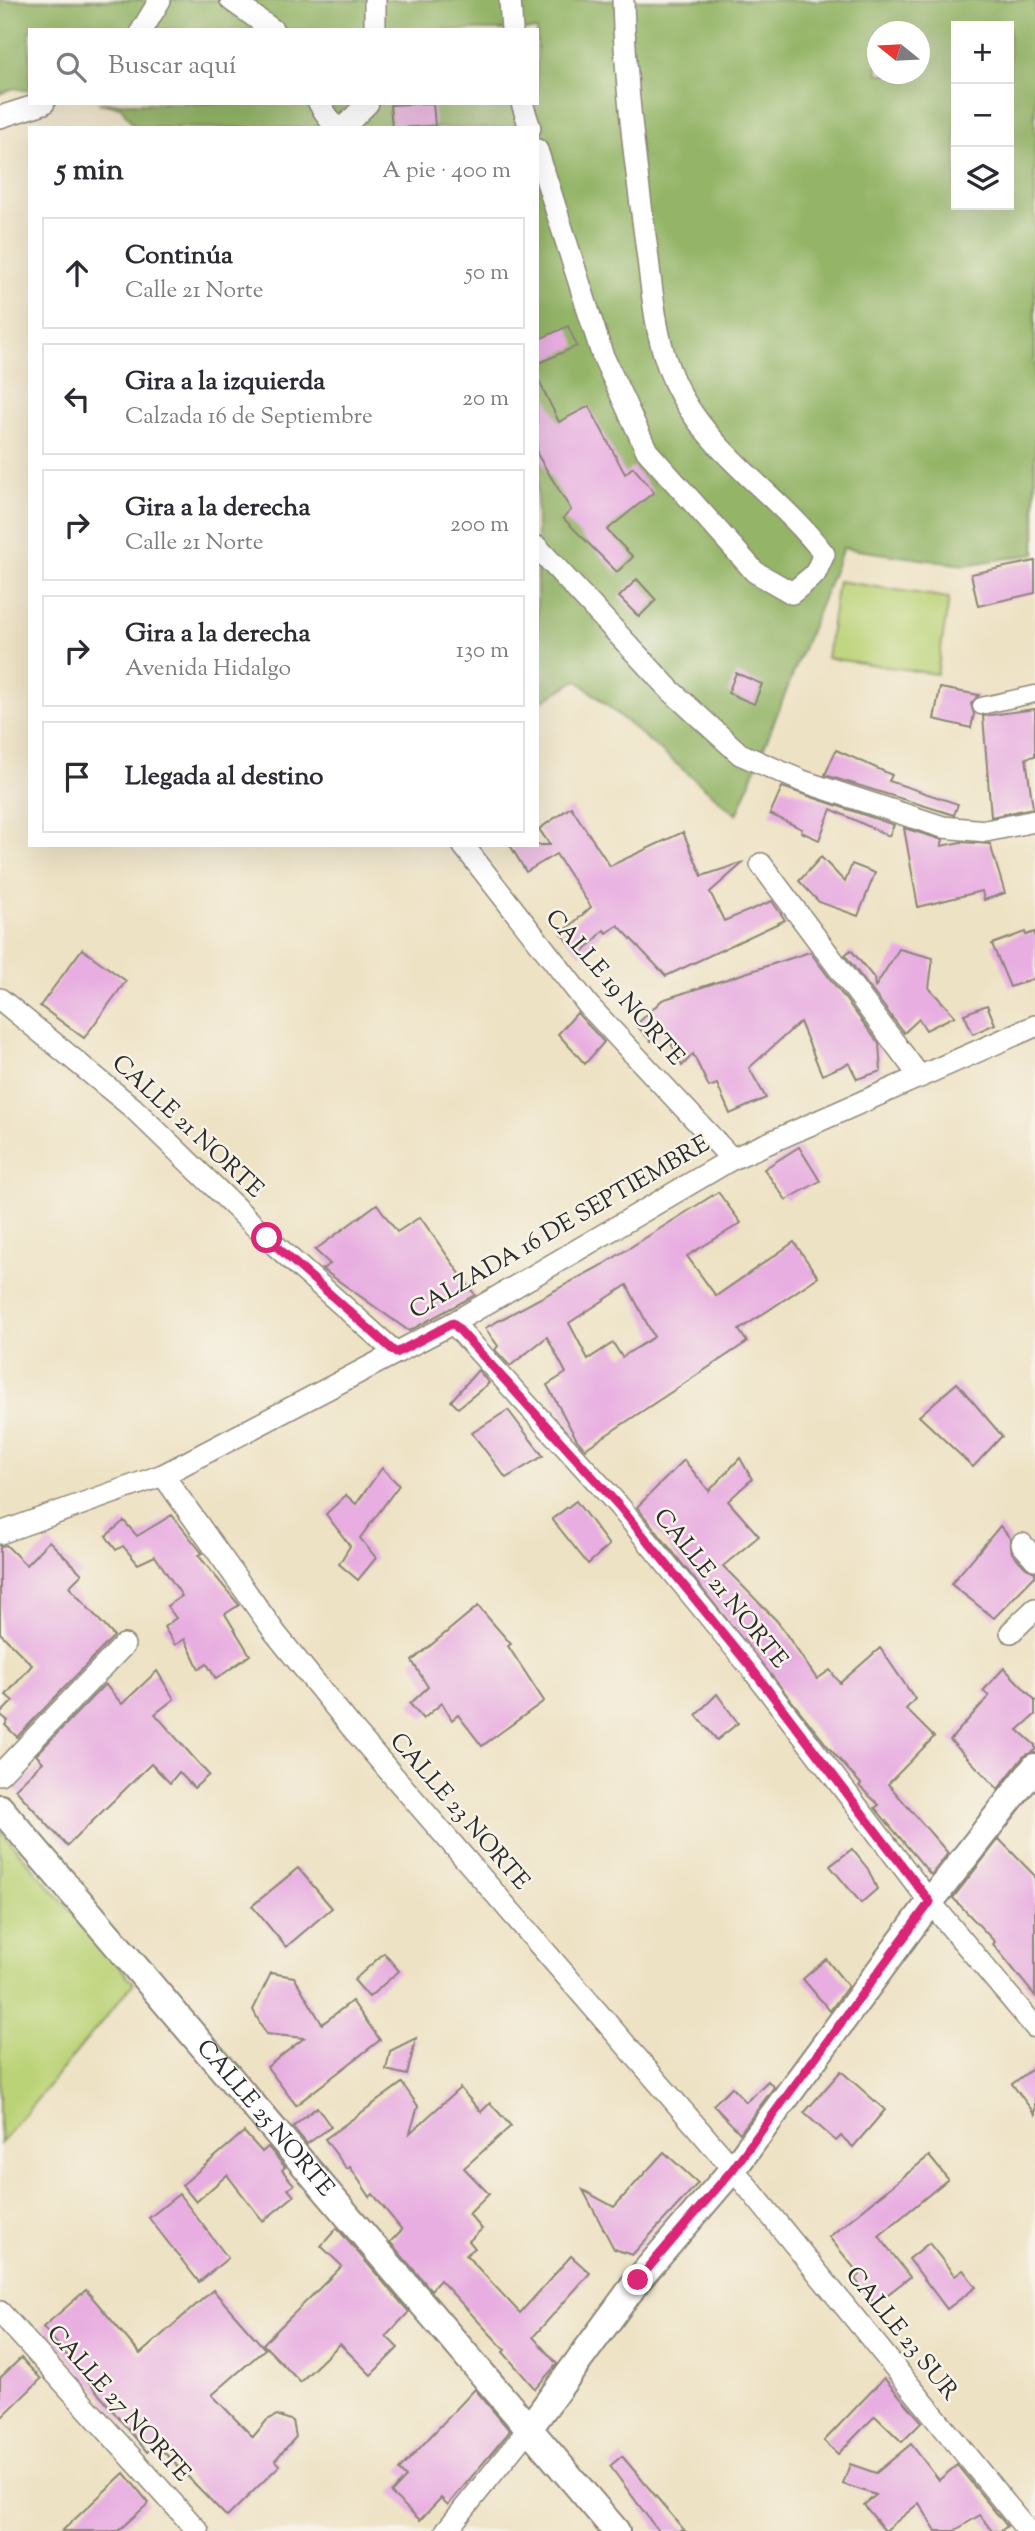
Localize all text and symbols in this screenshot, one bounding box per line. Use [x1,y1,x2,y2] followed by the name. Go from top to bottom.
[867,21,930,84] north arrow
[951,21,1014,210] map controls
[951,21,1014,84] button: +
[28,28,539,105] search box
[52,48,90,86] icon: search
[108,48,237,85] text: Buscar aquí
[951,84,1014,147] button: −
[951,147,1014,210] button: layers
[56,150,124,193] text: 5 min
[382,155,511,188] text: A pie · 400 m
[125,238,233,275] text: Continúa
[58,254,96,292] icon: ahead
[465,257,509,290] text: 50 m
[125,275,263,308] text: Calle 21 Norte
[125,364,325,401] text: Gira a la izquierda
[58,380,96,418] icon: left
[462,383,509,416] text: 20 m
[125,401,373,434] text: Calzada 16 de Septiembre
[125,490,310,527] text: Gira a la derecha
[58,506,96,544] icon: right
[450,509,509,542] text: 200 m
[125,527,263,560] text: Calle 21 Norte
[125,616,310,653] text: Gira a la derecha
[58,632,96,670] icon: right
[456,635,509,668] text: 130 m
[125,653,291,686] text: Avenida Hidalgo
[58,758,96,796] icon: arrive
[125,759,323,796] text: Llegada al destino
[536,902,692,1074] street label: CALLE 19 NORTE
[103,1047,271,1207] street label: CALLE 21 NORTE
[403,1128,717,1328] street label: CALZADA 16 DE SEPTIEMBRE
[251,1222,282,1253] route start
[645,1502,796,1677] street label: CALLE 21 NORTE
[381,1726,537,1898] street label: CALLE 23 NORTE
[188,2033,342,2205] street label: CALLE 25 NORTE
[836,2260,966,2409] street label: CALLE 23 SUR
[622,2264,653,2295] route end
[38,2318,198,2490] street label: CALLE 27 NORTE

